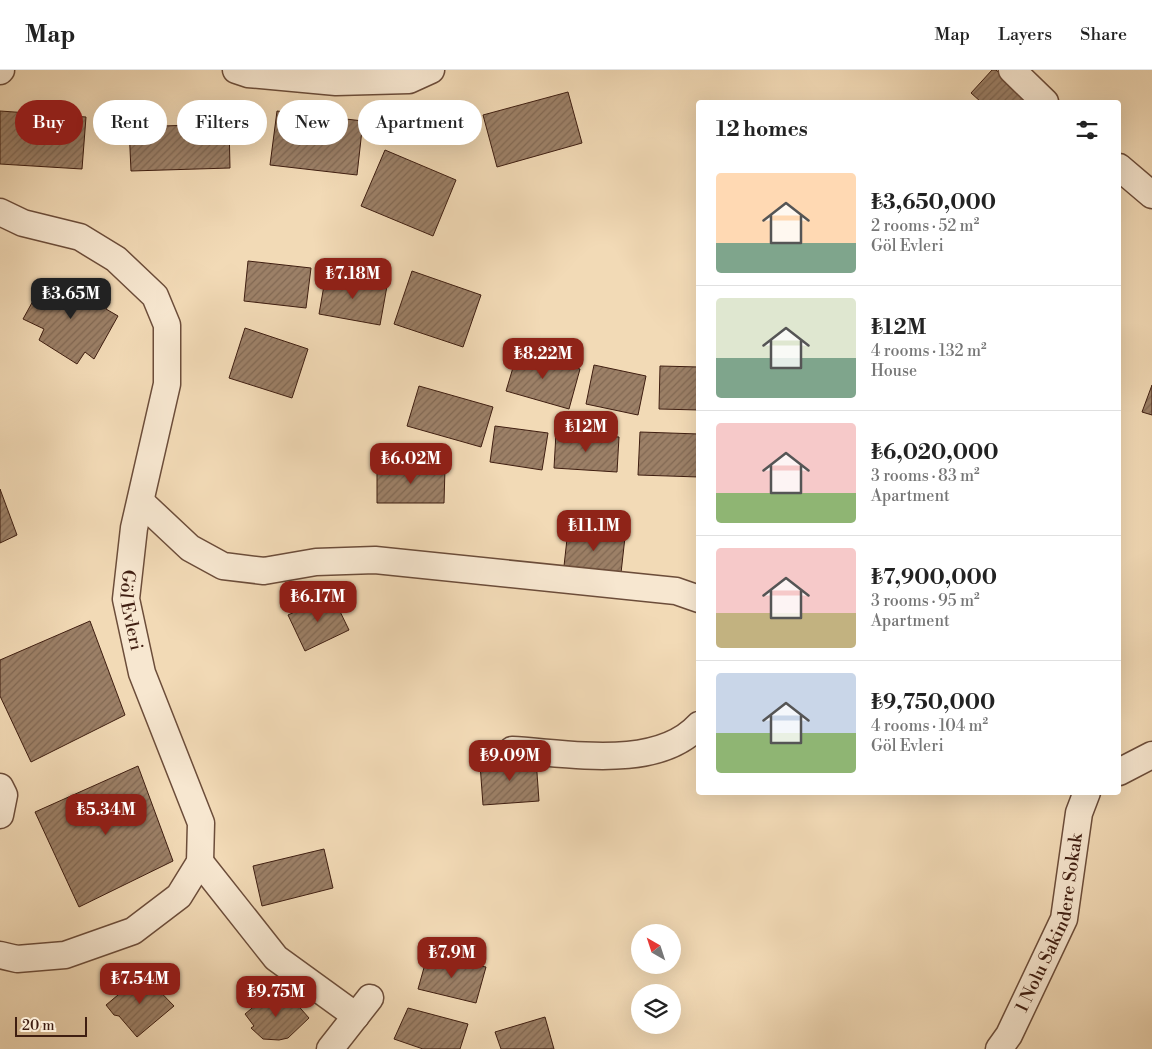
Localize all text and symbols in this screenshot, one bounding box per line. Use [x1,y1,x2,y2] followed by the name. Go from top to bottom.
[25,20,75,50] text: Map
[935,23,970,46] text: Map
[998,23,1052,46] text: Layers
[1080,23,1127,46] text: Share
[15,100,83,145] chip: Buy
[93,100,167,145] chip: Rent
[177,100,267,145] chip: Filters
[277,100,348,145] chip: New
[358,100,482,145] chip: Apartment
[1073,116,1101,144] icon: filters
[716,117,808,143] text: 12 homes
[871,190,996,216] text: ₺3,650,000
[756,193,816,253] icon: home
[871,216,979,236] text: 2 rooms · 52 m²
[871,236,944,256] text: Göl Evleri
[312,258,394,300] pin: ₺7.18M
[326,264,380,284] text: ₺7.18M
[30,278,112,320] pin: ₺3.65M
[42,284,100,304] text: ₺3.65M
[871,315,926,341] text: ₺12M
[756,318,816,378] icon: home
[502,338,584,380] pin: ₺8.22M
[871,341,987,361] text: 4 rooms · 132 m²
[514,344,572,364] text: ₺8.22M
[871,361,917,381] text: House
[556,410,616,453] pin: ₺12M
[565,417,607,437] text: ₺12M
[871,440,998,466] text: ₺6,020,000
[370,442,452,485] pin: ₺6.02M
[756,443,816,503] icon: home
[381,449,441,469] text: ₺6.02M
[871,466,980,486] text: 3 rooms · 83 m²
[871,486,950,506] text: Apartment
[553,510,635,552] pin: ₺11.1M
[568,516,620,536] text: ₺11.1M
[871,565,997,591] text: ₺7,900,000
[114,568,148,653] street label: Göl Evleri
[756,568,816,628] icon: home
[277,580,359,623] pin: ₺6.17M
[291,587,345,607] text: ₺6.17M
[871,591,980,611] text: 3 rooms · 95 m²
[871,611,950,631] text: Apartment
[871,690,995,716] text: ₺9,750,000
[756,693,816,753] icon: home
[871,716,988,736] text: 4 rooms · 104 m²
[871,736,944,756] text: Göl Evleri
[469,740,551,782] pin: ₺9.09M
[480,746,540,766] text: ₺9.09M
[65,794,147,836] pin: ₺5.34M
[77,800,135,820] text: ₺5.34M
[1010,830,1088,1016] street label: 1 Nolu Sakindere Sokak
[631,924,681,974] north arrow
[631,924,681,1034] map controls
[417,936,487,979] pin: ₺7.9M
[428,943,476,963] text: ₺7.9M
[99,962,181,1005] pin: ₺7.54M
[111,969,169,989] text: ₺7.54M
[235,976,317,1018] pin: ₺9.75M
[247,982,305,1002] text: ₺9.75M
[631,984,681,1034] button: layers
[15,1014,88,1037] scale bar
[22,1017,54,1035] text: 20 m

